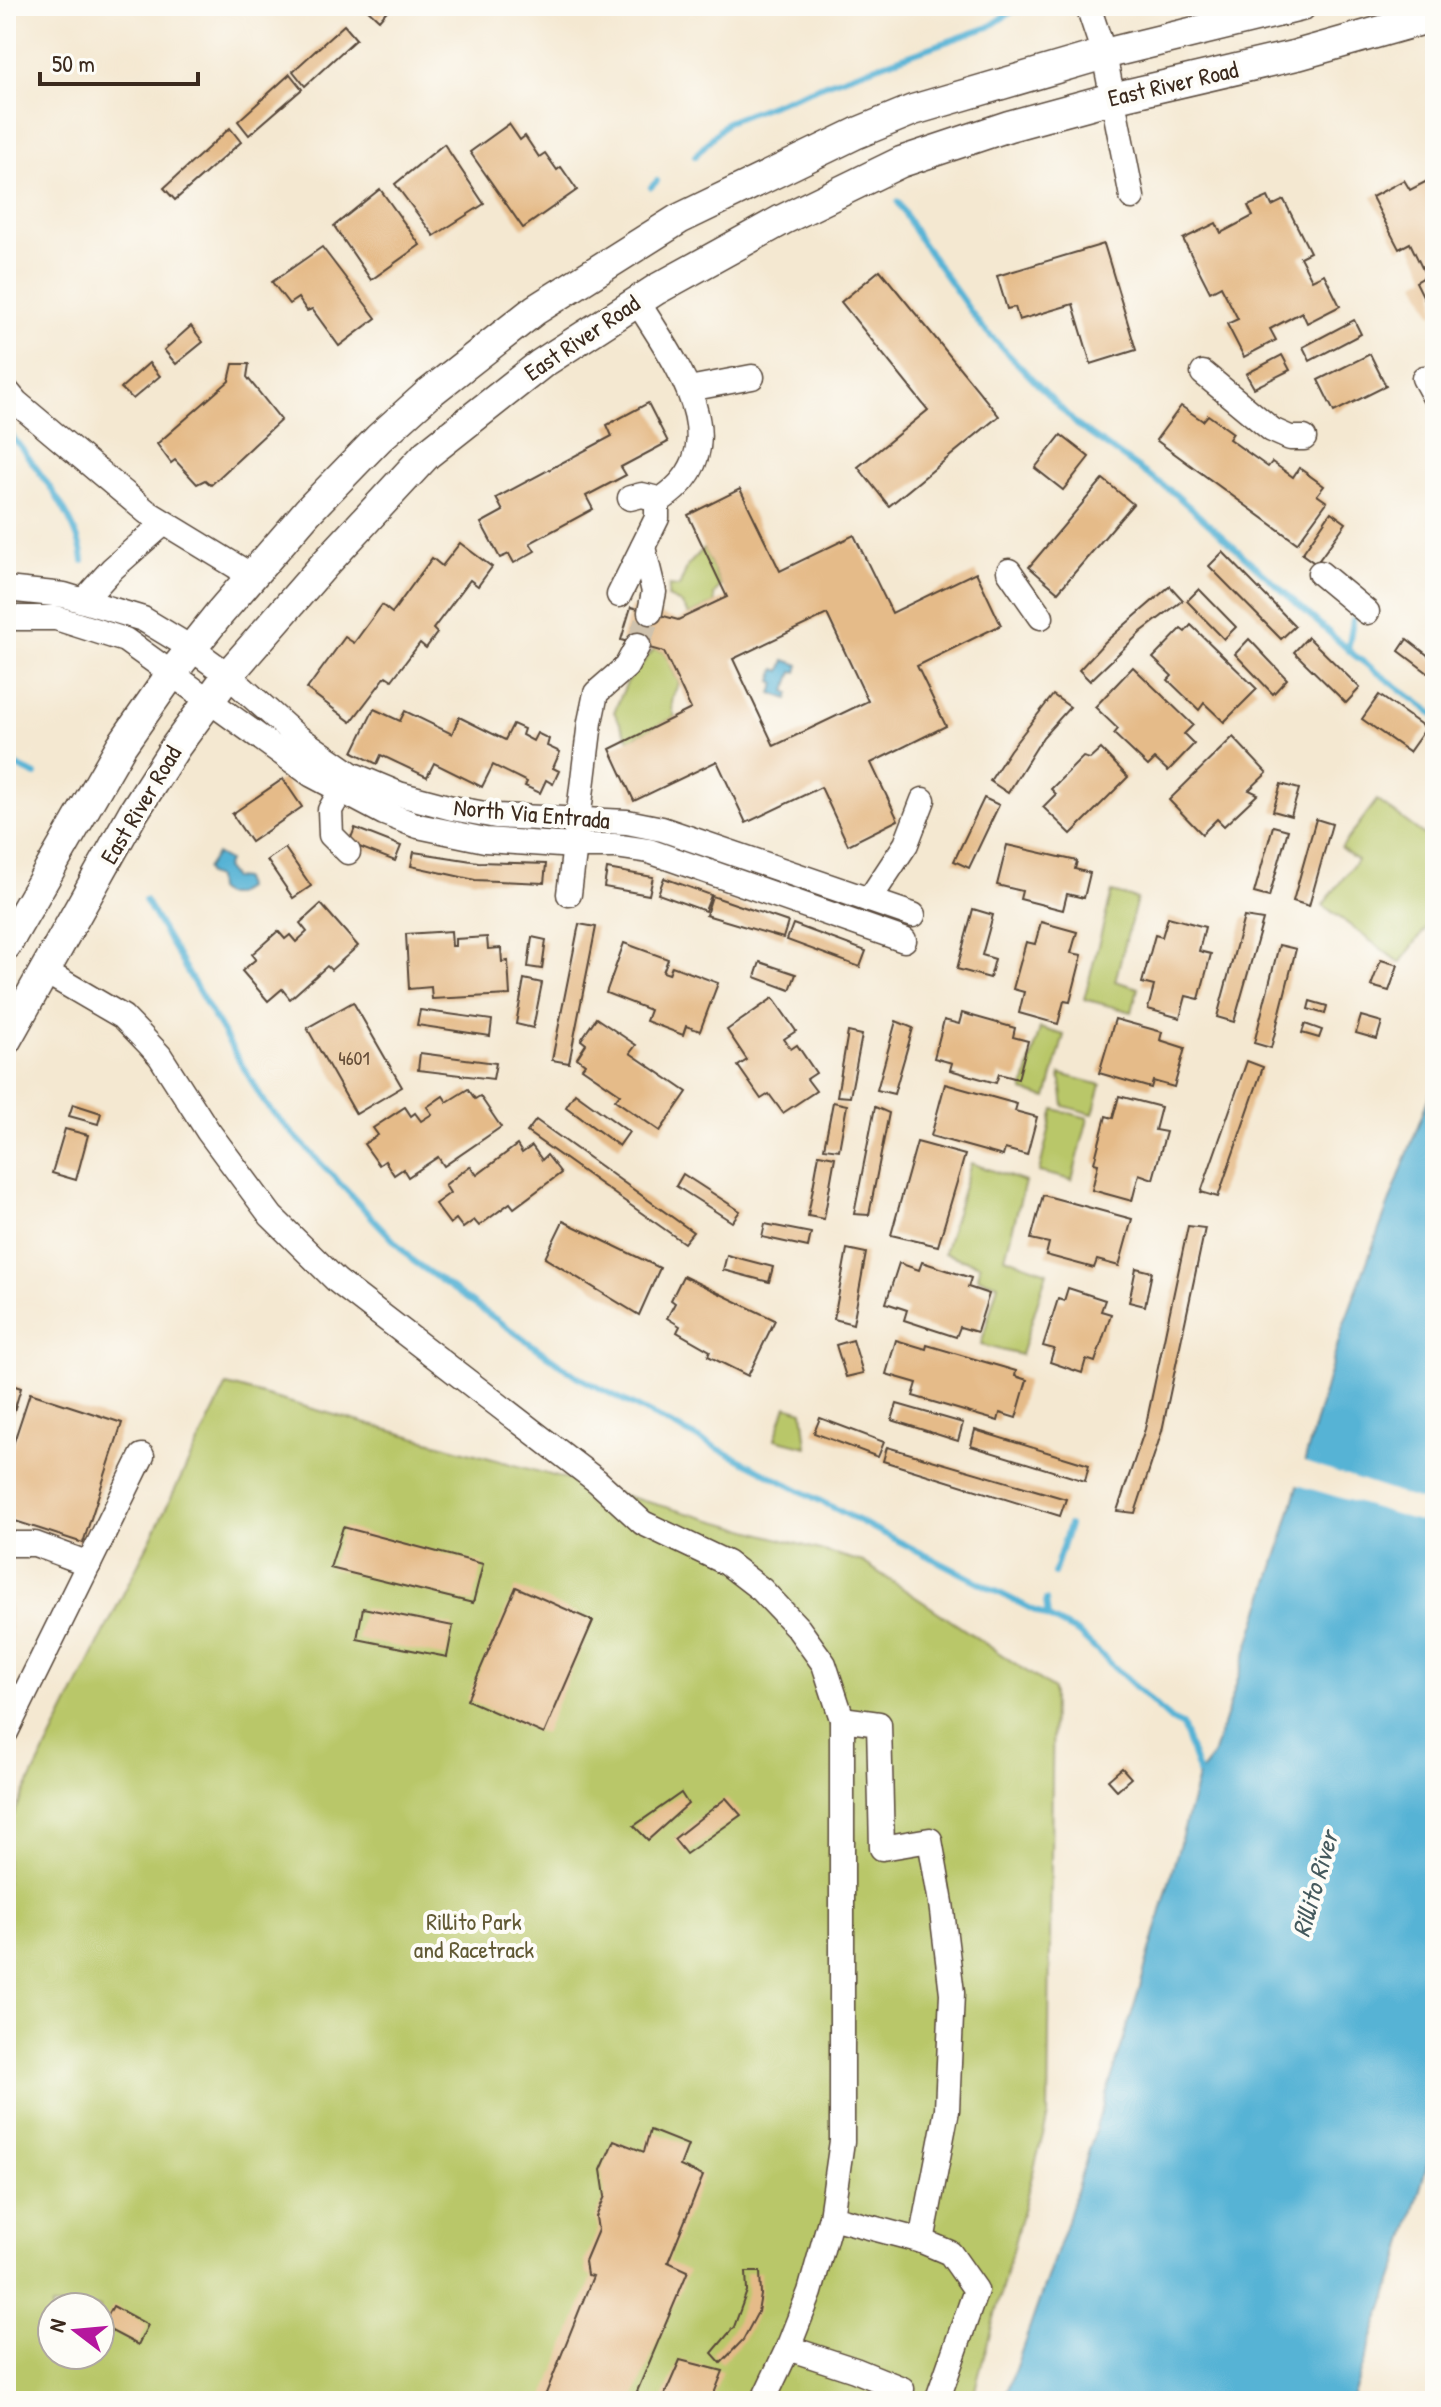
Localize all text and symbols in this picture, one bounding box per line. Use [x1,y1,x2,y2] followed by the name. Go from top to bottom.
[40,36,198,86] scale bar
[52,47,95,79] text: 50 m
[1105,53,1241,114] street label: East River Road
[518,287,645,387] street label: East River Road
[92,739,188,870] street label: East River Road
[453,790,611,836] street label: North Via Entrada
[338,1044,370,1071] house number: 4601
[1283,1824,1347,1941] water label: Rillito River
[414,1905,534,1965] park label: Rillito Park and Racetrack
[36,2291,116,2371] north arrow
[41,2315,73,2335] text: N

